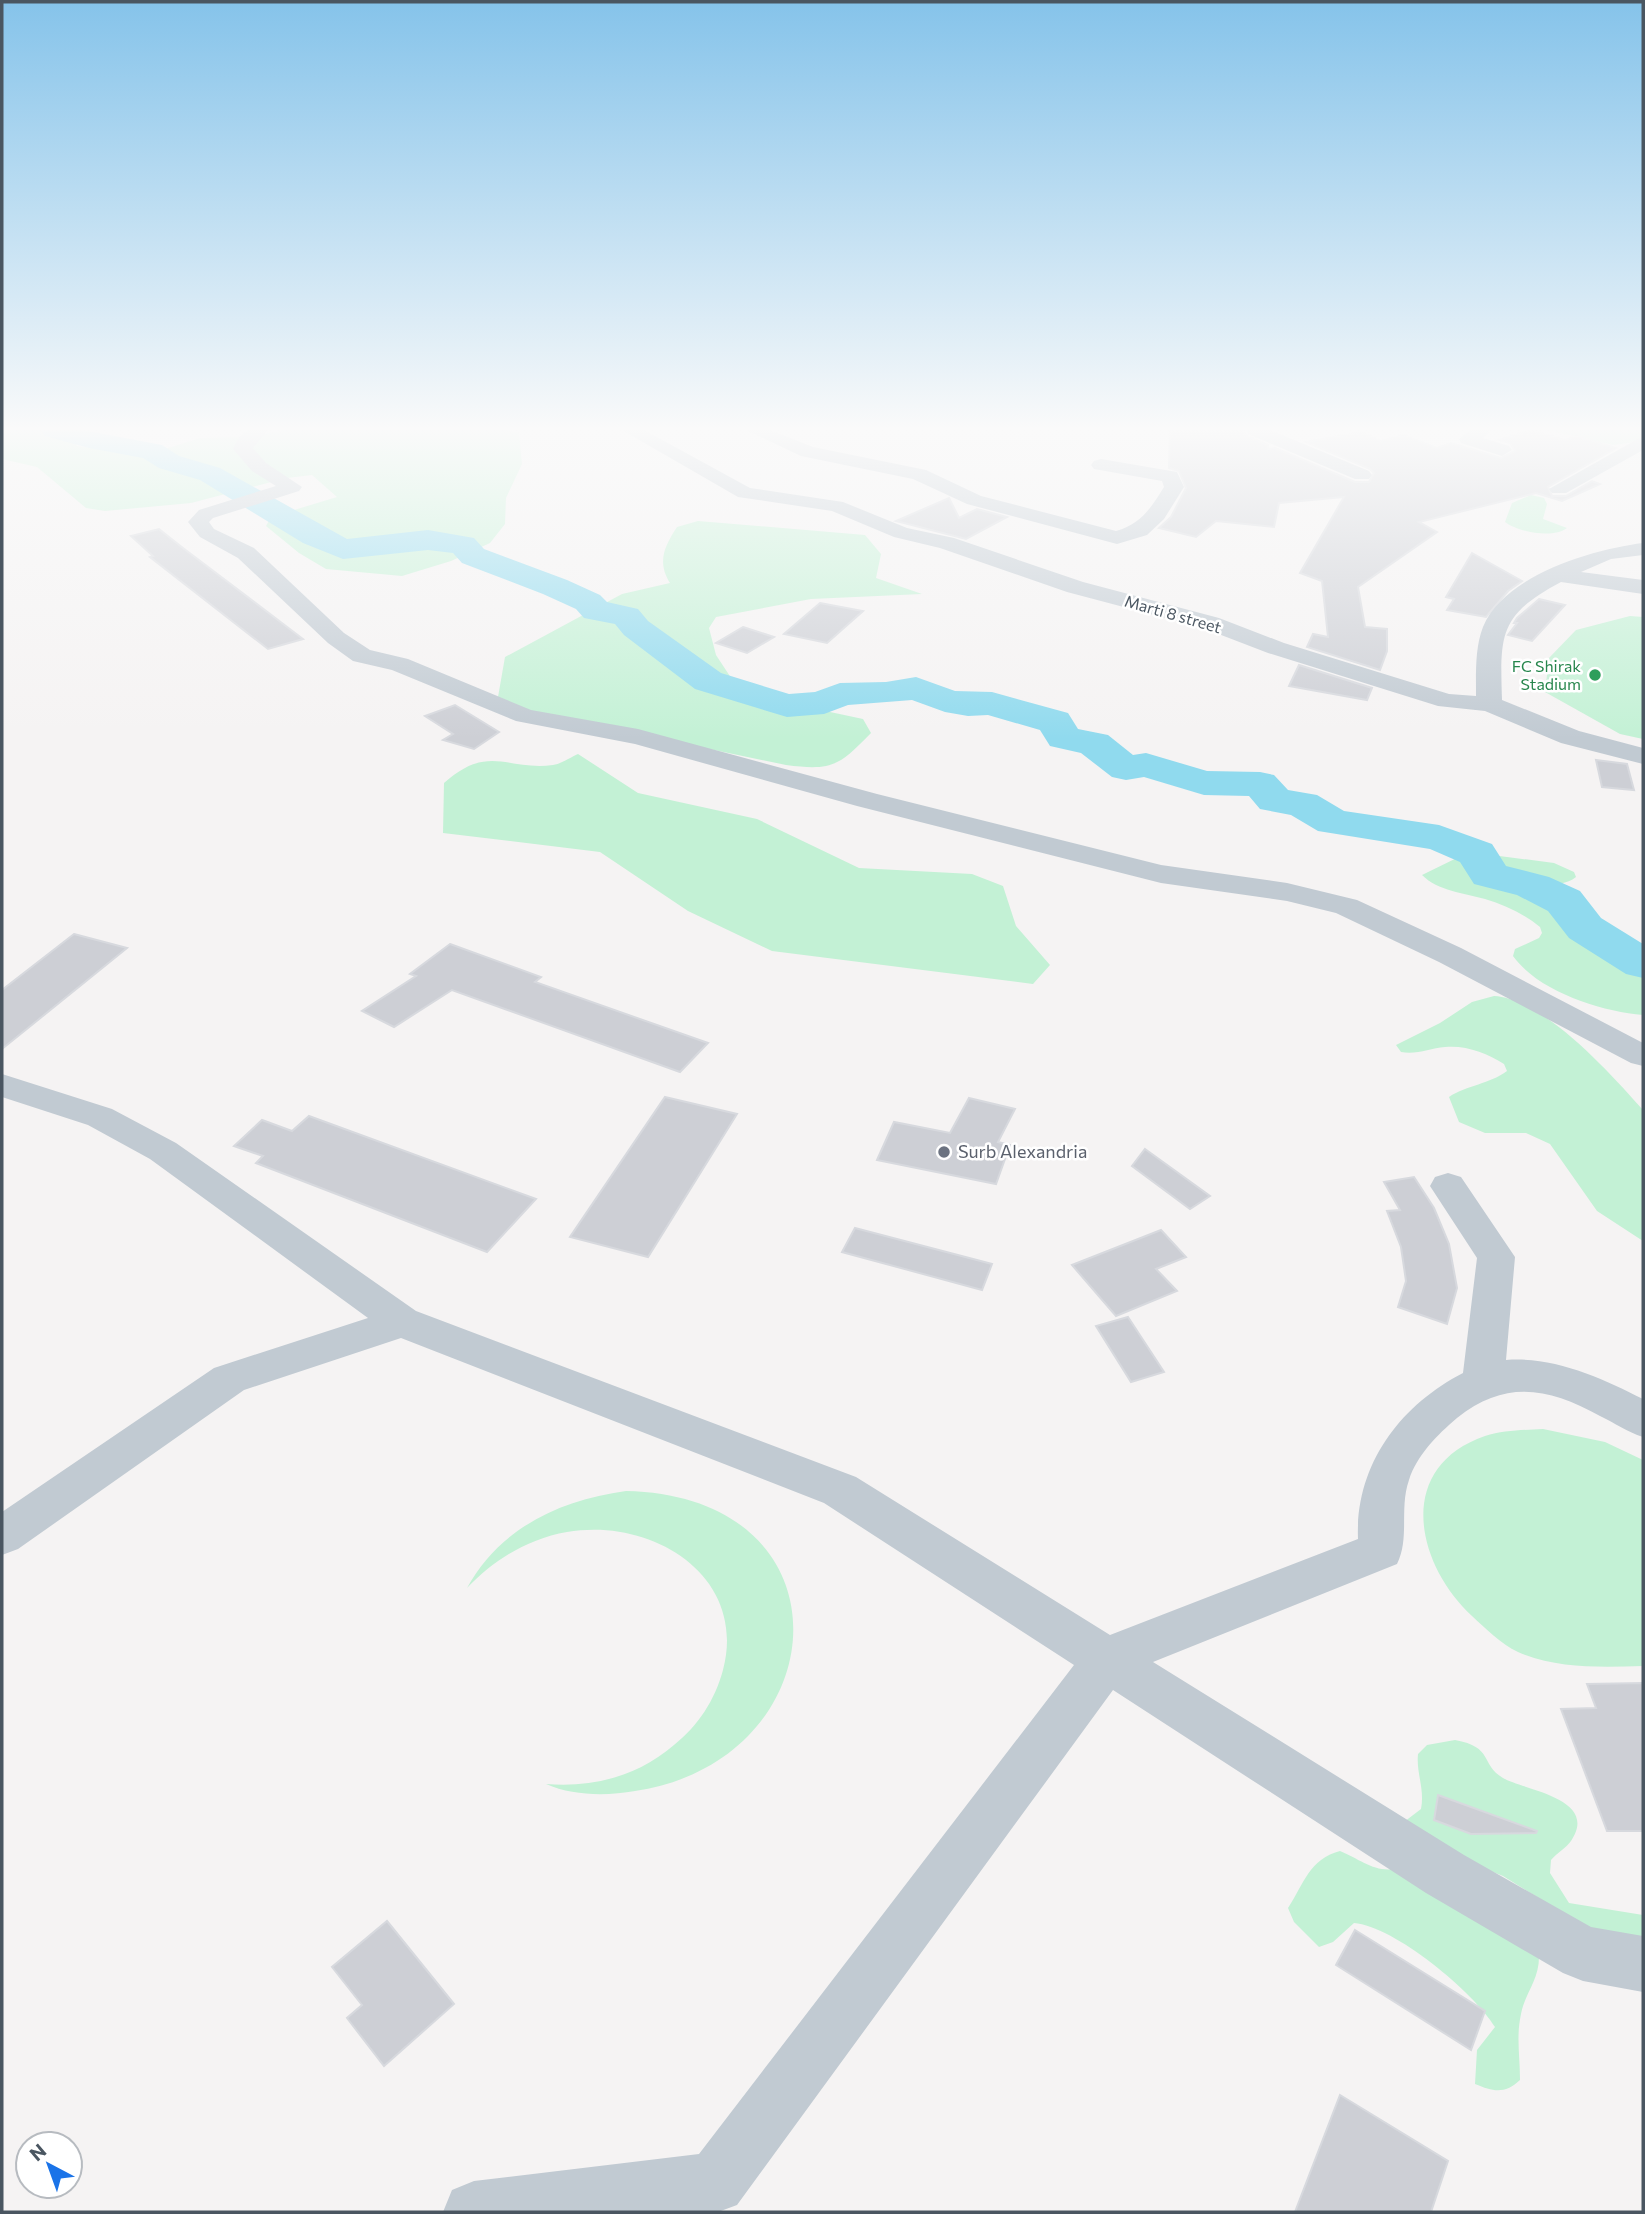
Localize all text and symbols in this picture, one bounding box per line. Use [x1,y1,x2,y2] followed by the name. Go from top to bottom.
[1123,591,1224,637] street label: Marti 8 street
[1512,656,1581,693] place label: FC Shirak Stadium
[1587,667,1603,683] marker: FC Shirak Stadium
[958,1140,1087,1162] place label: Surb Alexandria
[936,1144,952,1160] marker: Surb Alexandria
[14,2130,84,2200] north arrow
[25,2138,50,2165] text: N

